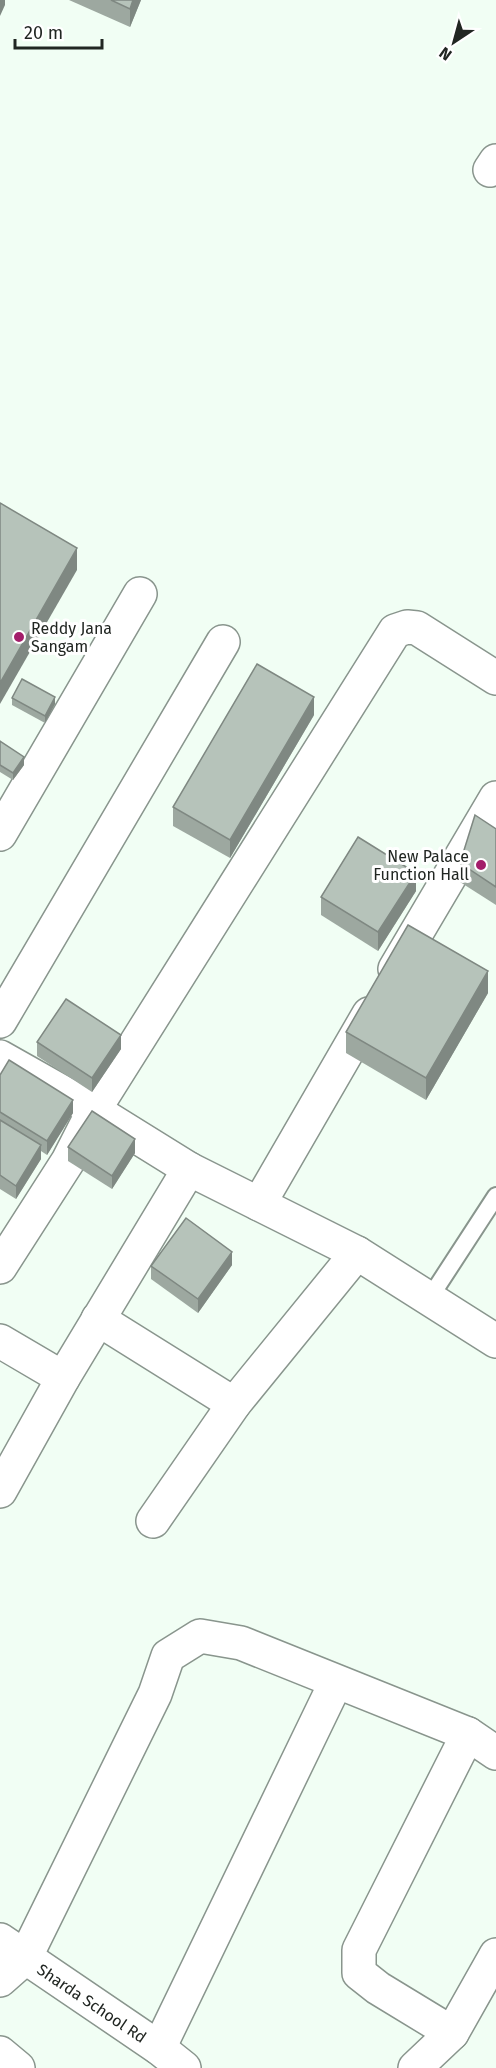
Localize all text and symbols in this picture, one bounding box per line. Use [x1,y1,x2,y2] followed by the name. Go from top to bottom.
[15,12,102,50] scale bar
[424,12,484,72] north arrow
[24,22,63,44] text: 20 m
[436,43,455,65] text: N
[31,619,112,656] place label: Reddy Jana Sangam
[12,630,26,644] marker: Reddy Jana Sangam
[373,847,469,884] place label: New Palace Function Hall
[474,858,488,872] marker: New Palace Function Hall
[34,1960,150,2047] street label: Sharda School Rd

